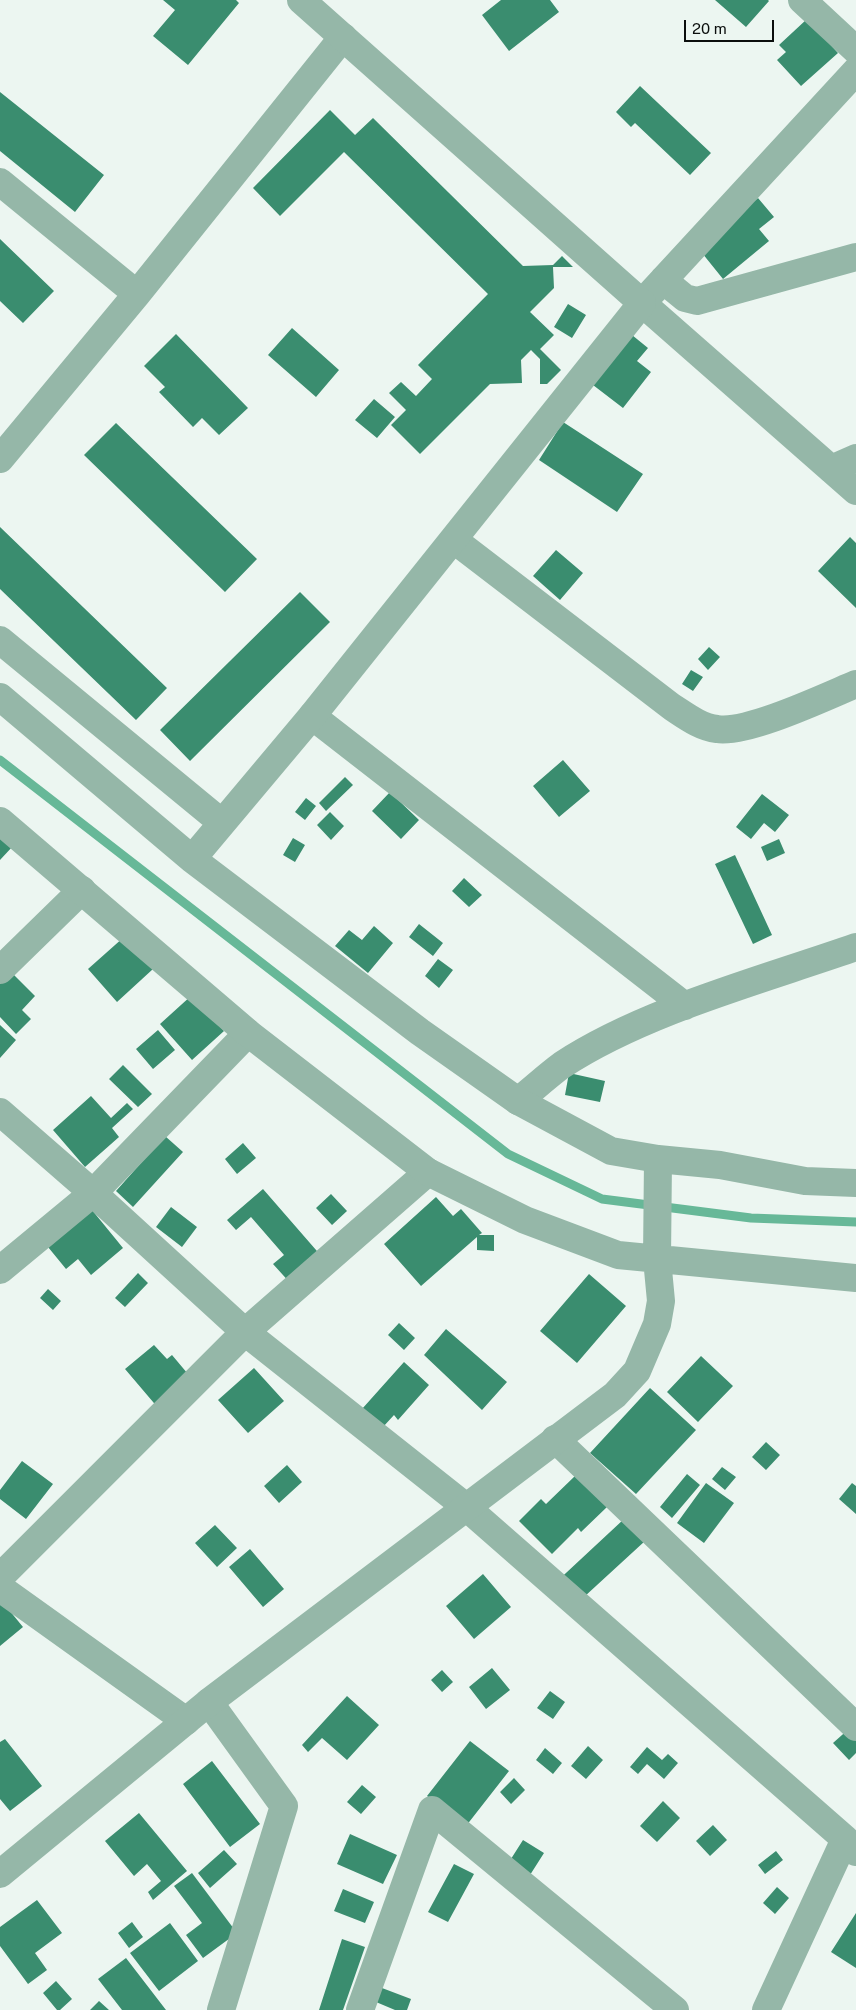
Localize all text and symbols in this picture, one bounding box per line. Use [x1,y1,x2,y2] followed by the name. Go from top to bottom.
[686,10,776,42] scale bar
[692,20,727,37] text: 20 m

